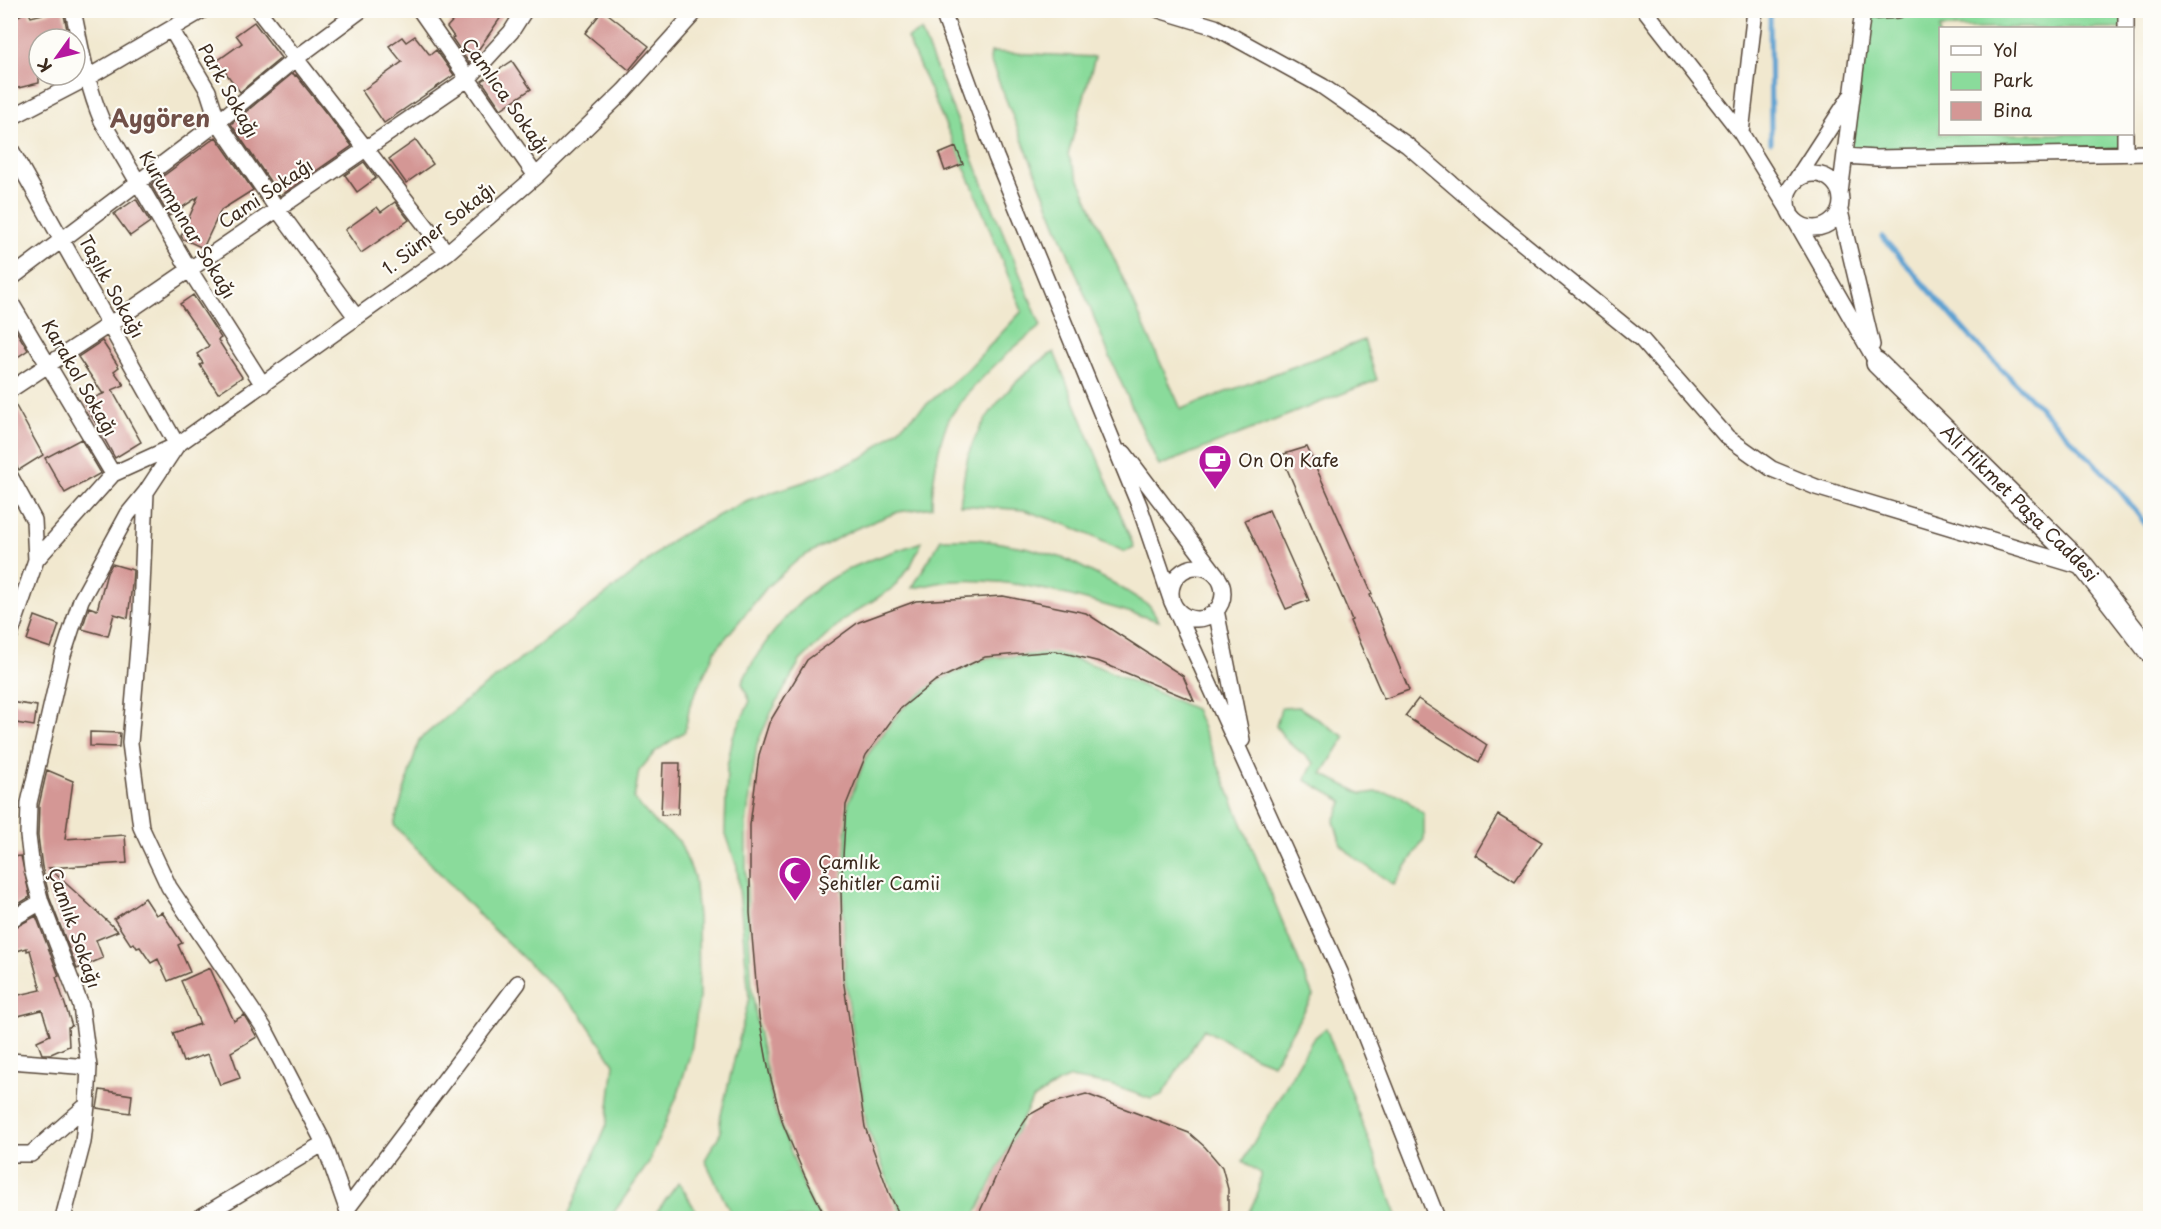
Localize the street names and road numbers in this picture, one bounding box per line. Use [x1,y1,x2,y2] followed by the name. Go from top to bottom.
[456,32,556,159] street label: Çamlıca Sokağı
[192,38,266,142] street label: Park Sokağı
[133,145,243,303] street label: Kurumpınar Sokağı
[212,151,318,234] street label: Cami Sokağı
[376,175,500,281] street label: 1. Sümer Sokağı
[73,230,152,343] street label: Taşlık Sokağı
[36,314,125,441] street label: Karakol Sokağı
[1935,418,2106,587] street label: Ali Hikmet Paşa Caddesi
[42,864,109,991] street label: Çamlık Sokağı

